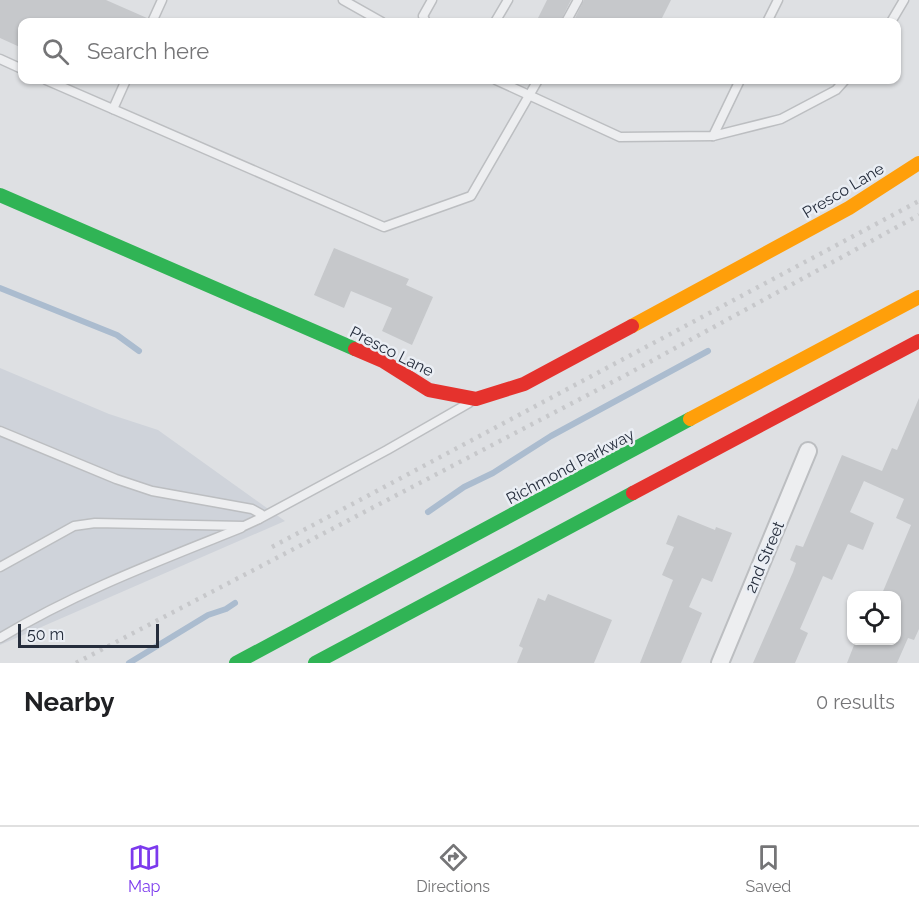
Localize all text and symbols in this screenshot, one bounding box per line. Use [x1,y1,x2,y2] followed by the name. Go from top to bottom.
[18,18,901,84] search box
[39,35,72,68] icon: search
[87,38,209,64] text: Search here
[799,159,887,222] street label: Presco Lane
[347,322,437,381] street label: Presco Lane
[503,425,638,508] street label: Richmond Parkway
[741,518,788,596] street label: 2nd Street
[847,591,901,645] map controls
[847,591,901,645] button: locate
[18,621,159,648] scale bar
[27,625,64,644] text: 50 m
[24,687,114,717] text: Nearby
[816,690,895,714] text: 0 results
[128,841,161,896] tab: Map
[416,841,490,896] tab: Directions
[745,841,791,896] tab: Saved

